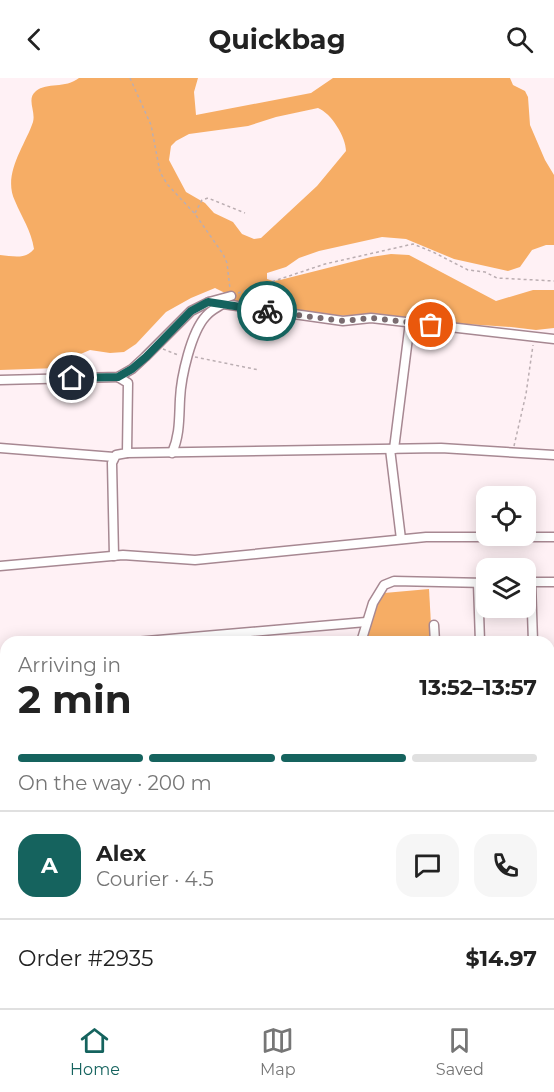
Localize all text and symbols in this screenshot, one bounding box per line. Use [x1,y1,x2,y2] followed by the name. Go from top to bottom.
[18,23,51,56] icon: back
[208,23,346,56] text: Quickbag
[503,23,536,56] icon: search
[237,281,297,341] courier
[251,295,284,328] icon: bike
[405,299,456,350] pin
[414,308,447,341] icon: bag
[46,352,97,403] pin
[55,361,88,394] icon: home
[476,486,536,618] map controls
[476,486,536,546] button: locate
[476,558,536,618] button: layers
[18,653,121,677] text: Arriving in
[419,674,537,701] text: 13:52–13:57
[18,675,132,723] text: 2 min
[18,771,212,795] text: On the way · 200 m
[396,834,459,897] button: chat
[474,834,537,897] button: phone
[96,840,146,867] text: Alex
[41,852,58,879] text: A
[96,867,214,891] text: Courier · 4.5
[18,945,153,972] text: Order #2935
[466,945,537,972] text: $14.97
[70,1024,120,1079] tab: Home
[260,1024,296,1079] tab: Map
[436,1024,484,1079] tab: Saved

